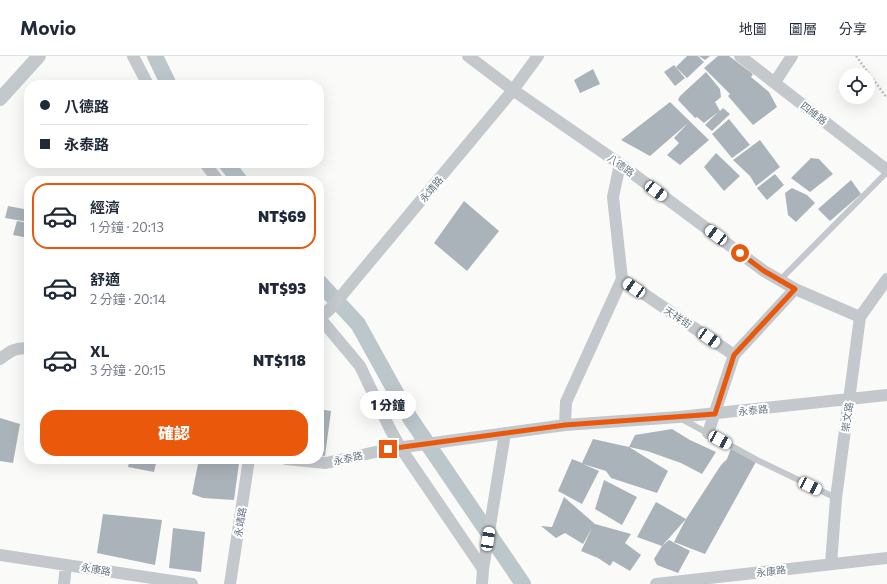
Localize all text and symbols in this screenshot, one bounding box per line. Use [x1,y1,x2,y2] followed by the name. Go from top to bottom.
[20,16,76,39] text: Movio
[739,20,767,37] text: 地圖
[789,20,817,37] text: 圖層
[839,20,867,37] text: 分享
[839,68,875,104] map controls
[839,68,875,104] button: locate
[64,97,109,115] text: 八德路
[798,99,830,127] street label: 四維路
[64,135,109,153] text: 永泰路
[605,151,637,179] street label: 八德路
[417,174,445,204] street label: 永靖路
[643,179,669,203] car
[42,198,78,234] icon: car
[90,198,120,216] text: 經濟
[258,207,306,225] text: NT$69
[90,219,164,235] text: 1 分鐘 · 20:13
[703,223,729,247] car
[731,244,749,262] route start
[42,270,78,306] icon: car
[90,270,120,288] text: 舒適
[621,276,647,300] car
[258,279,306,297] text: NT$93
[90,291,166,307] text: 2 分鐘 · 20:14
[662,304,694,330] street label: 天祥街
[696,326,722,350] car
[42,342,78,378] icon: car
[90,342,109,360] text: XL
[253,351,306,369] text: NT$118
[90,362,166,378] text: 3 分鐘 · 20:15
[360,391,416,419] callout: 1 分鐘
[371,397,405,413] text: 1 分鐘
[839,401,855,433] street label: 崇文路
[737,402,769,418] street label: 永泰路
[40,410,308,456] button: 確認
[707,429,733,451] car
[379,440,397,458] route end
[332,449,364,467] street label: 永泰路
[797,475,823,497] car
[232,506,248,538] street label: 永靖路
[480,526,496,552] car
[80,561,112,577] street label: 永康路
[755,563,787,579] street label: 永康路

